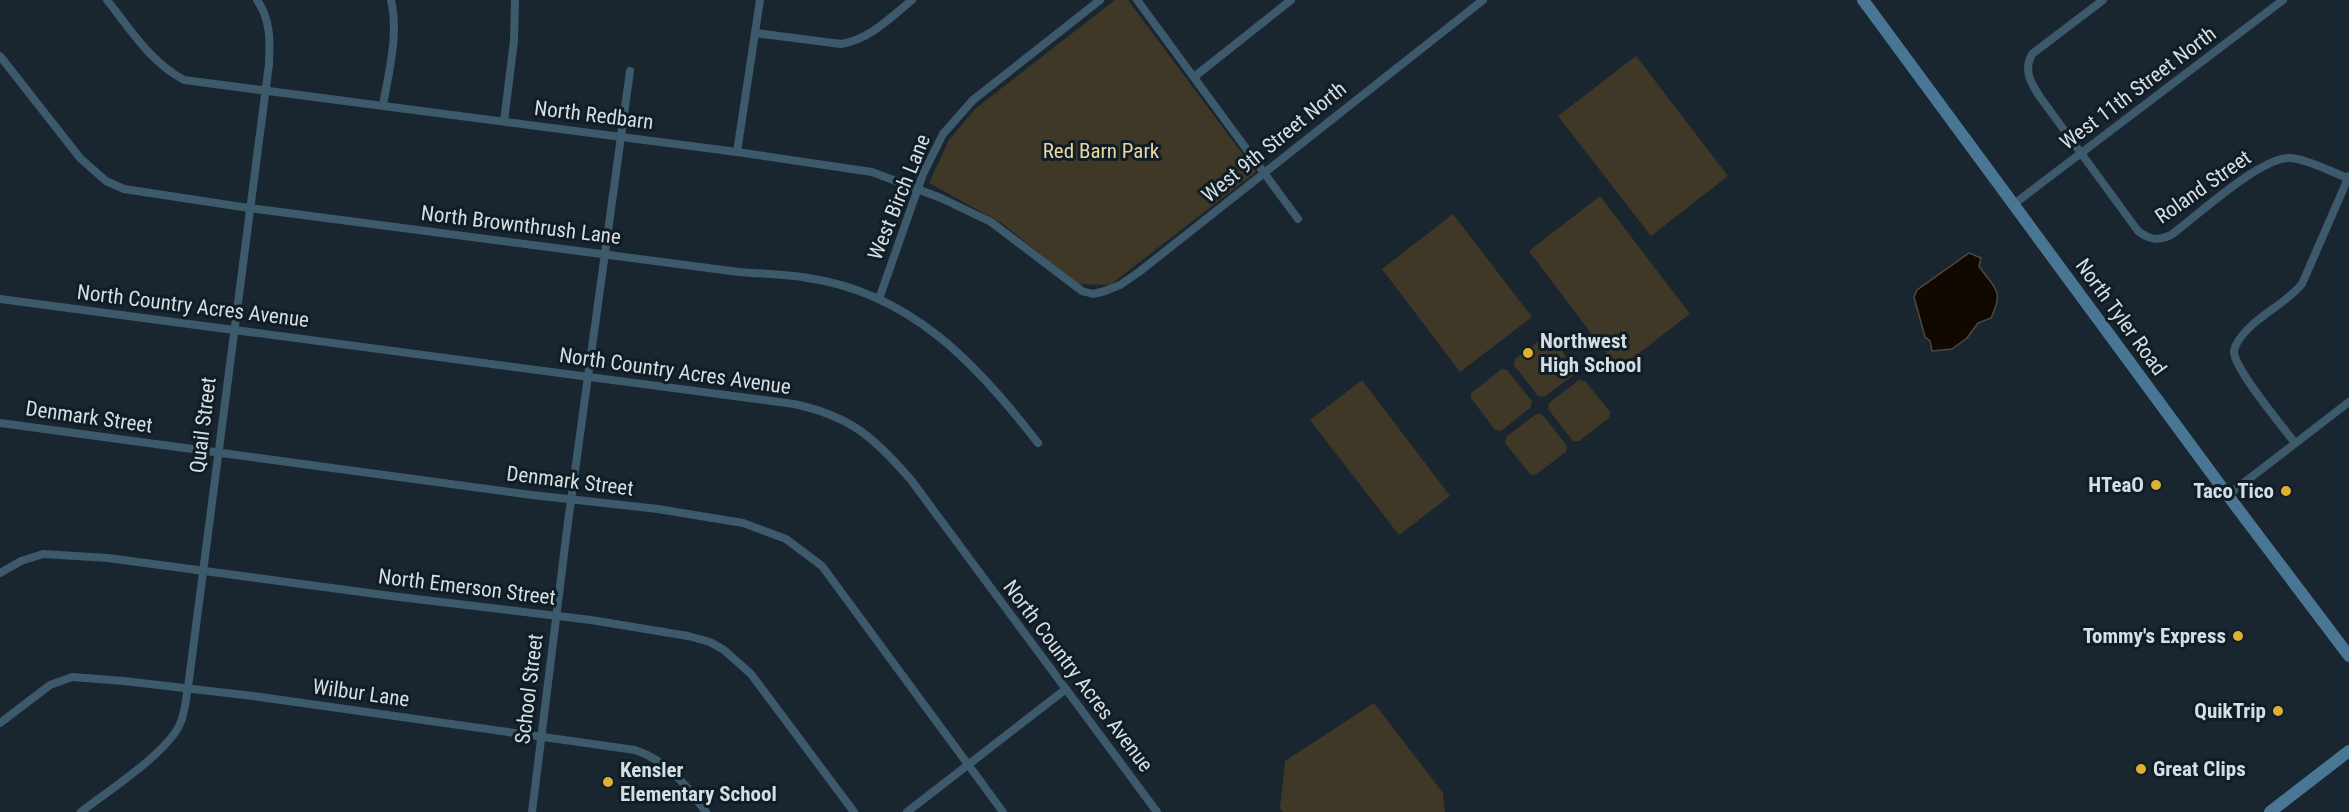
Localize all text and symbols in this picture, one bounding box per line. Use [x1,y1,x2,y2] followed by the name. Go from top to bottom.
[2055,22,2221,154] street label: West 11th Street North
[1197,76,1351,208] street label: West 9th Street North
[533,96,655,134] street label: North Redbarn
[863,131,935,263] street label: West Birch Lane
[1043,139,1160,163] park label: Red Barn Park
[2151,145,2255,229] street label: Roland Street
[420,201,622,249] street label: North Brownthrush Lane
[2071,254,2171,380] street label: North Tyler Road
[76,280,310,332] street label: North Country Acres Avenue
[1540,329,1641,377] place label: Northwest High School
[558,343,792,399] street label: North Country Acres Avenue
[1521,346,1535,360] marker: Northwest High School
[185,376,221,474] street label: Quail Street
[24,396,154,438] street label: Denmark Street
[505,461,635,501] street label: Denmark Street
[2088,473,2144,497] place label: HTeaO
[2149,478,2163,492] marker: HTeaO
[2193,479,2274,503] place label: Taco Tico
[2279,484,2293,498] marker: Taco Tico
[377,564,557,610] street label: North Emerson Street
[998,576,1158,777] street label: North Country Acres Avenue
[2083,624,2226,648] place label: Tommy's Express
[2231,629,2245,643] marker: Tommy's Express
[510,633,548,745] street label: School Street
[311,674,411,712] street label: Wilbur Lane
[2194,699,2266,723] place label: QuikTrip
[2271,704,2285,718] marker: QuikTrip
[2153,757,2246,781] place label: Great Clips
[620,758,777,806] place label: Kensler Elementary School
[2134,762,2148,776] marker: Great Clips
[601,775,615,789] marker: Kensler Elementary School

